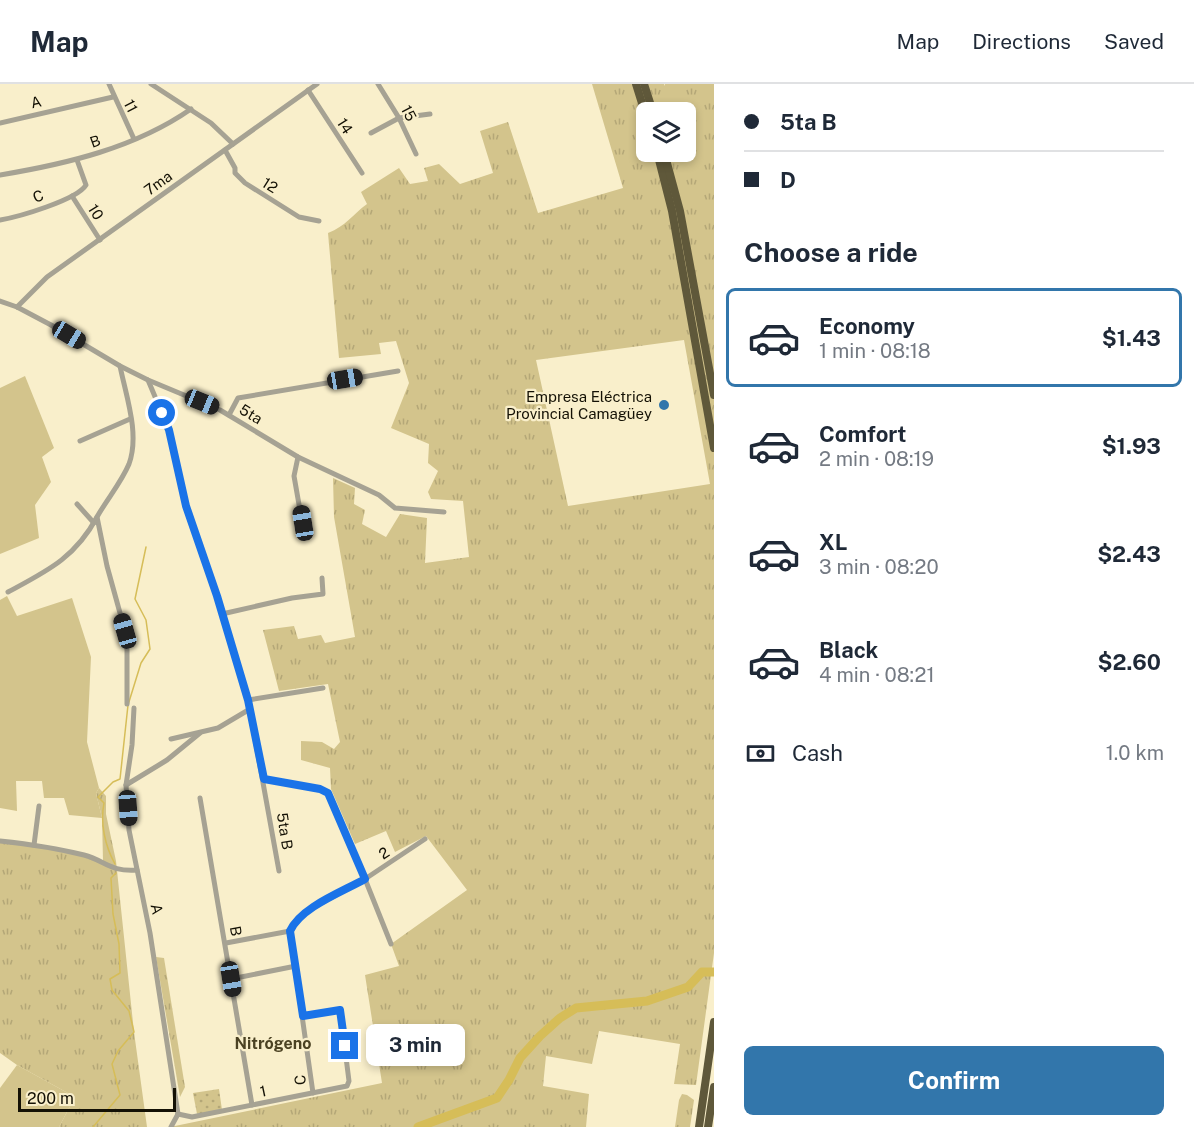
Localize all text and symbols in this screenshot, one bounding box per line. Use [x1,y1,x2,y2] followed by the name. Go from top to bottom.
[30,25,89,58] text: Map
[897,29,939,54] text: Map
[972,29,1071,54] text: Directions
[1104,29,1164,54] text: Saved
[29,92,43,111] street label: A
[121,97,141,115] street label: 11
[398,102,420,124] street label: 15
[636,102,696,162] map controls
[636,102,696,162] button: layers
[780,109,836,135] text: 5ta B
[334,115,356,137] street label: 14
[87,131,103,151] street label: B
[141,167,175,199] street label: 7ma
[780,167,796,193] text: D
[259,174,281,196] street label: 12
[30,186,46,206] street label: C
[85,201,107,223] street label: 10
[744,236,918,268] text: Choose a ride
[747,311,801,365] icon: car
[819,313,915,339] text: Economy
[49,318,89,352] car
[1102,325,1161,351] text: $1.43
[819,339,931,363] text: 1 min · 08:18
[326,367,364,391] car
[182,387,222,417] car
[506,388,652,422] place label: Empresa Eléctrica Provincial Camagüey
[657,398,671,412] marker: Empresa Eléctrica Provincial Camagüey
[148,399,175,426] route start
[236,401,266,427] street label: 5ta
[747,419,801,473] icon: car
[819,421,906,447] text: Comfort
[1102,433,1161,459] text: $1.93
[819,447,934,471] text: 2 min · 08:19
[291,504,315,542] car
[747,527,801,581] icon: car
[819,529,847,555] text: XL
[1097,541,1161,567] text: $2.43
[819,555,939,579] text: 3 min · 08:20
[111,611,139,651] car
[747,635,801,689] icon: car
[819,637,878,663] text: Black
[1097,649,1161,675] text: $2.60
[819,663,935,687] text: 4 min · 08:21
[744,737,777,770] icon: cash
[792,740,843,766] text: Cash
[1106,741,1164,765] text: 1.0 km
[118,789,138,827] car
[274,811,296,851] street label: 5ta B
[376,843,393,863] street label: 2
[148,902,166,916] street label: A
[227,925,245,937] street label: B
[219,960,243,998] car
[366,1025,465,1067] callout: 3 min
[331,1032,358,1059] route end
[389,1033,442,1057] text: 3 min
[235,1034,311,1053] district label: Nitrógeno
[744,1046,1164,1115] button: Confirm
[291,1074,309,1086] street label: C
[258,1082,268,1100] street label: 1
[18,1085,176,1112] scale bar
[27,1089,74,1108] text: 200 m

